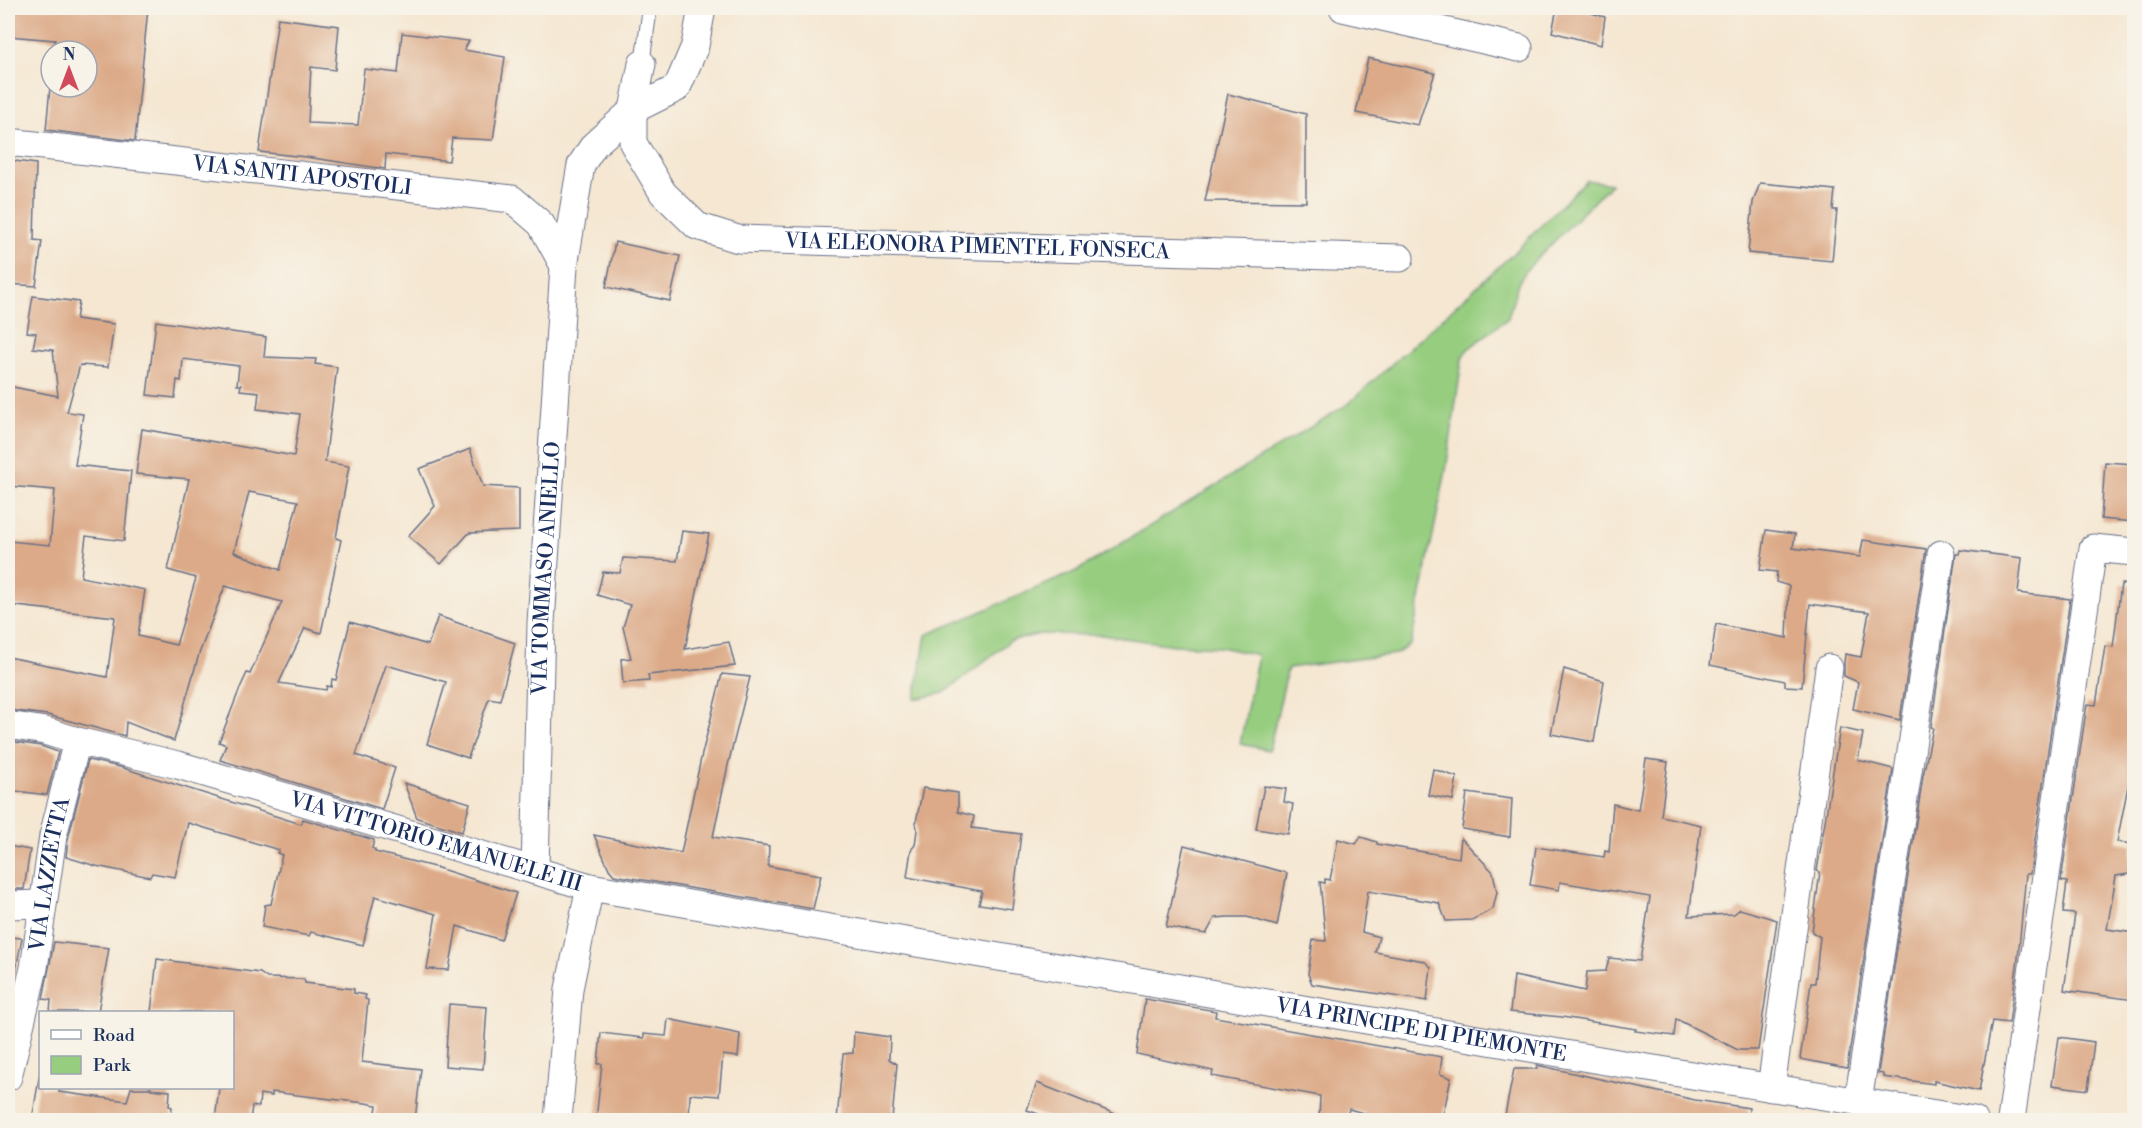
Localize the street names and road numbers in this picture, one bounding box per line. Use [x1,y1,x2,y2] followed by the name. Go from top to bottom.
[190,151,413,202] street label: VIA SANTI APOSTOLI
[783,228,1171,265] street label: VIA ELEONORA PIMENTEL FONSECA
[527,441,567,696] street label: VIA TOMMASO ANIELLO
[286,787,585,898] street label: VIA VITTORIO EMANUELE III
[24,794,76,954] street label: VIA LAZZETTA
[1273,993,1569,1068] street label: VIA PRINCIPE DI PIEMONTE

